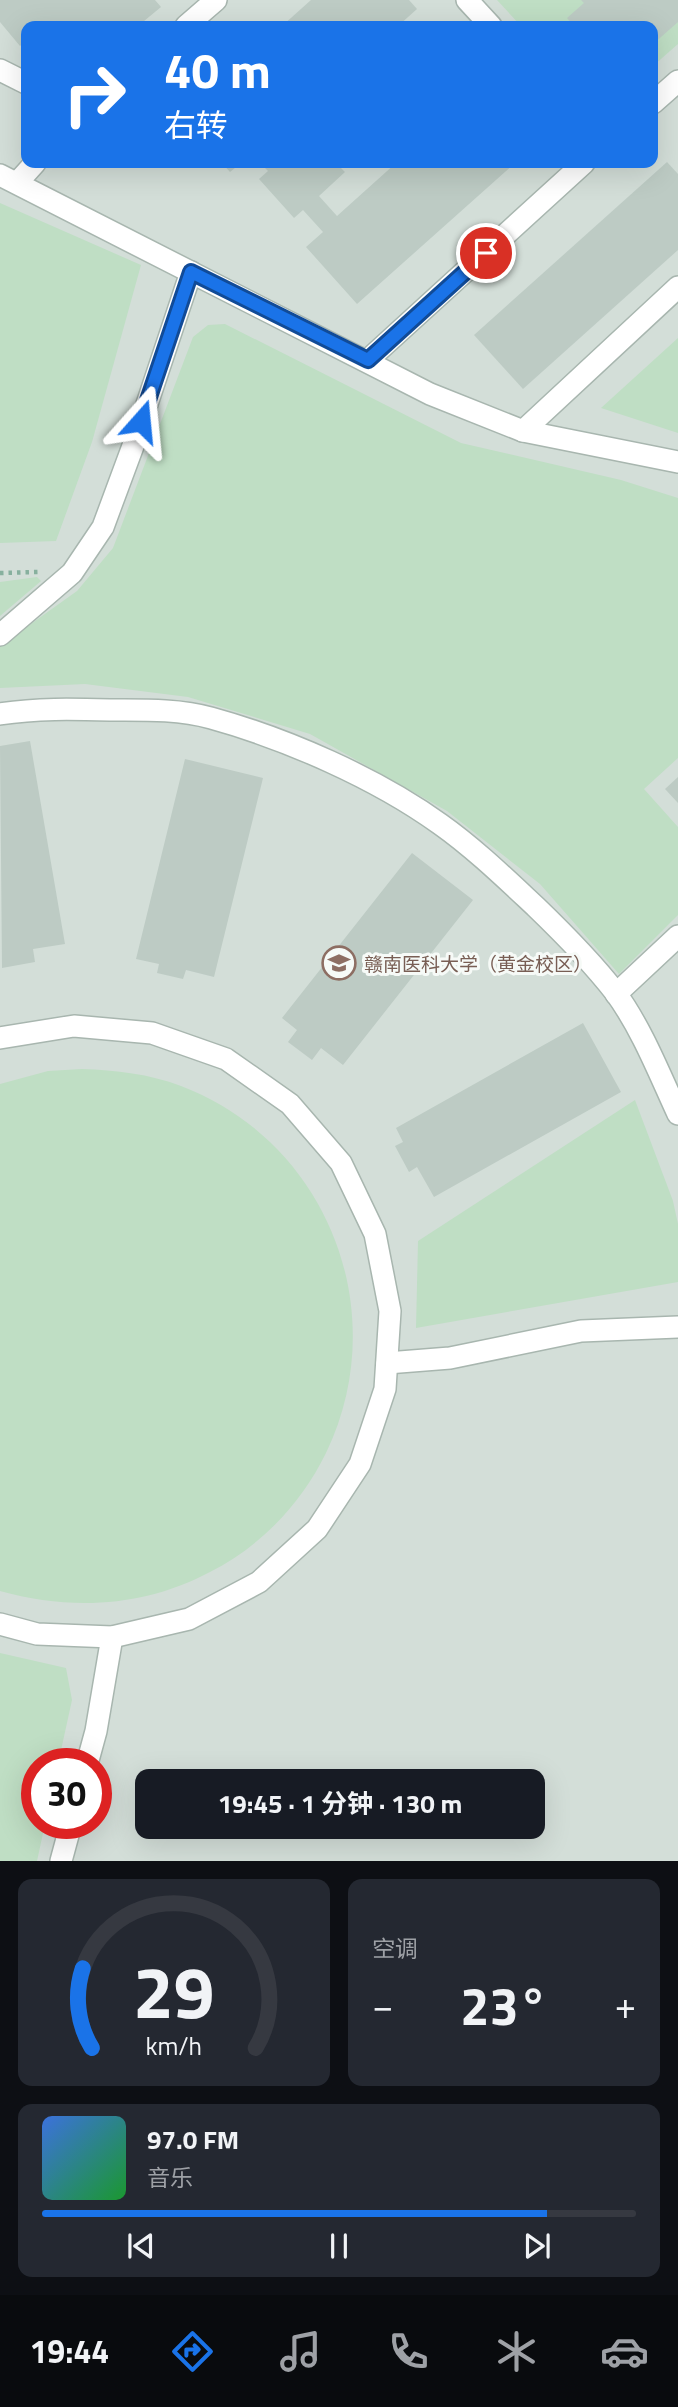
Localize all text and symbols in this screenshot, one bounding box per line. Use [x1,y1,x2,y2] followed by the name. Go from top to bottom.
[164,32,271,107] text: 40 m
[49,49,140,140] icon: right
[164,101,228,149] text: 右转
[456,223,516,283] pin
[467,234,505,272] icon: arrive
[104,384,178,458] position arrow
[320,944,358,982] school or university icon: 赣南医科大学（黄金校区）
[364,949,592,978] place label: 赣南医科大学（黄金校区）
[21,1748,112,1839] speed limit sign: 30
[218,1784,462,1823] text: 19:45 · 1 分钟 · 130 m
[372,1931,418,1966] text: 空调
[133,1937,215,2047] text: 29
[460,1966,548,2045] text: 23°
[372,1976,393,2034] text: −
[615,1976,636,2034] text: +
[146,2027,202,2065] text: km/h
[147,2120,239,2159] text: 97.0 FM
[147,2160,193,2195] text: 音乐
[122,2227,160,2265] icon: previous
[320,2227,358,2265] icon: pause
[518,2227,556,2265] icon: next
[29,2327,109,2375] text: 19:44
[168,2327,217,2376] icon: directions
[276,2327,325,2376] icon: music
[384,2327,433,2376] icon: phone
[492,2327,541,2376] icon: climate
[600,2327,649,2376] icon: car

